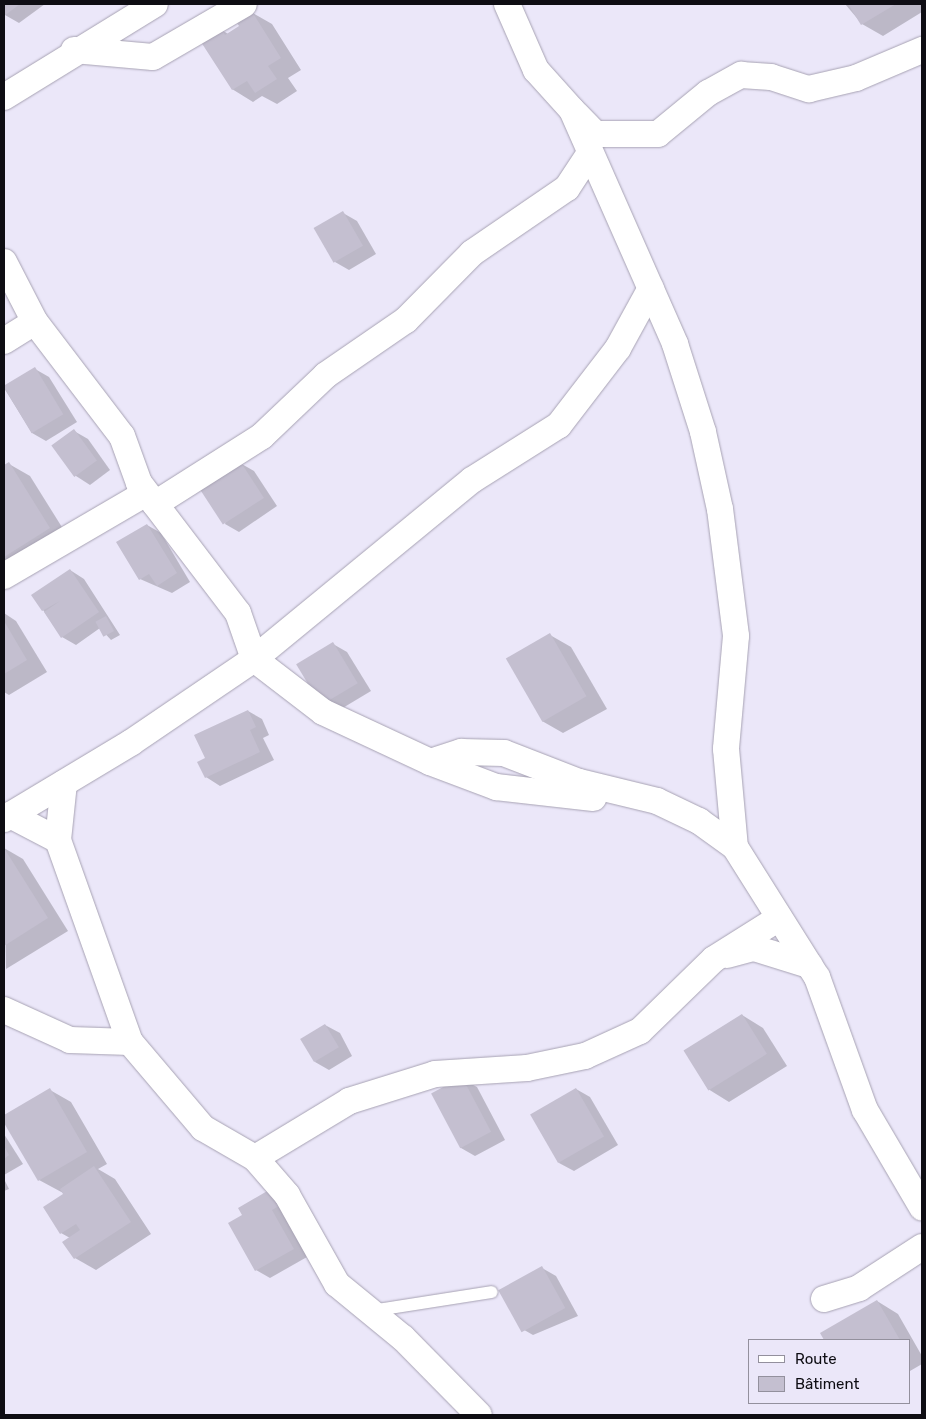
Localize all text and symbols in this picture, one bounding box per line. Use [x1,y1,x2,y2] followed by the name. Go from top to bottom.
[748,1339,911,1404] legend
[795,1350,837,1368] text: Route
[795,1375,859,1393] text: Bâtiment

